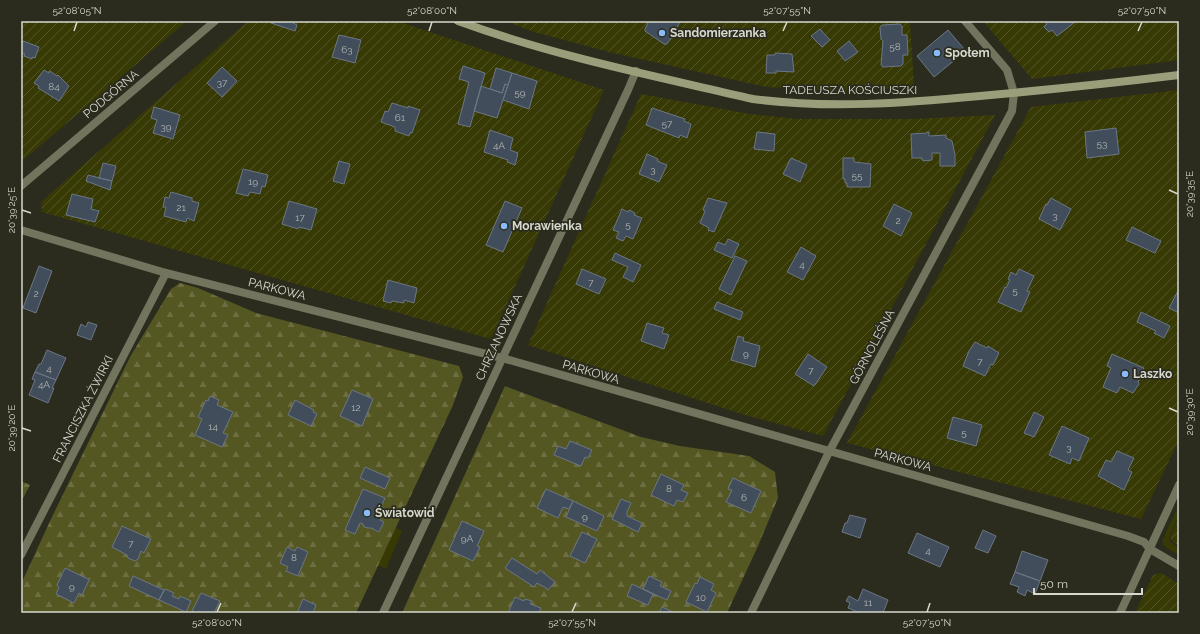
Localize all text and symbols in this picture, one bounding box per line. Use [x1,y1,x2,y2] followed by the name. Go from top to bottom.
[52,5,102,16] text: 52°08'05"N
[407,5,457,16] text: 52°08'00"N
[763,5,811,16] text: 52°07'55"N
[1118,5,1166,16] text: 52°07'50"N
[670,26,766,40] place label: Sandomierzanka
[657,28,667,38] marker: Sandomierzanka
[889,41,901,52] house number: 58
[341,44,353,55] house number: 63
[945,46,990,60] place label: Społem
[932,48,942,58] marker: Społem
[81,67,141,121] street label: PODGÓRNA
[217,77,228,88] house number: 37
[48,81,60,92] house number: 84
[783,83,917,97] street label: TADEUSZA KOŚCIUSZKI
[514,87,526,98] house number: 59
[395,112,406,123] house number: 61
[662,118,673,129] house number: 57
[160,121,172,132] house number: 39
[1097,138,1107,149] house number: 53
[493,140,505,151] house number: 4A
[650,164,656,175] house number: 3
[852,170,863,181] house number: 55
[1184,171,1195,217] text: 20°39'35"E
[248,176,258,187] house number: 19
[6,187,17,233] text: 20°39'25"E
[176,202,186,213] house number: 21
[1052,210,1058,221] house number: 3
[295,212,305,223] house number: 17
[895,215,901,226] house number: 2
[512,219,582,233] place label: Morawienka
[625,219,631,230] house number: 5
[499,221,509,231] marker: Morawienka
[799,259,805,270] house number: 4
[247,275,307,303] street label: PARKOWA
[588,277,594,288] house number: 7
[1012,285,1018,296] house number: 5
[33,288,39,299] house number: 2
[473,291,525,383] street label: CHRZANOWSKA
[846,307,898,387] street label: GÓRNOLEŚNA
[743,348,749,359] house number: 9
[50,353,116,465] street label: FRANCISZKA ŻWIRKI
[977,356,983,367] house number: 7
[561,357,621,387] street label: PARKOWA
[46,363,52,374] house number: 4
[808,365,814,376] house number: 7
[1133,367,1172,381] place label: Laszko
[1120,369,1130,379] marker: Laszko
[38,379,50,390] house number: 4A
[1184,389,1195,435] text: 20°39'30"E
[351,402,361,413] house number: 12
[6,405,17,451] text: 20°39'20"E
[208,421,218,432] house number: 14
[961,427,967,438] house number: 5
[1066,442,1072,453] house number: 3
[873,446,933,474] street label: PARKOWA
[666,483,672,494] house number: 8
[741,492,747,503] house number: 6
[375,505,435,520] place label: Światowid
[362,508,372,518] marker: Światowid
[582,511,588,522] house number: 9
[461,533,474,544] house number: 9A
[128,538,134,549] house number: 7
[925,545,931,556] house number: 4
[291,552,297,563] house number: 8
[1034,570,1142,596] scale bar
[1040,577,1068,591] text: 50 m
[69,581,75,592] house number: 9
[696,592,706,603] house number: 10
[864,597,873,608] house number: 11
[192,617,242,628] text: 52°08'00"N
[548,617,596,628] text: 52°07'55"N
[903,617,951,628] text: 52°07'50"N

